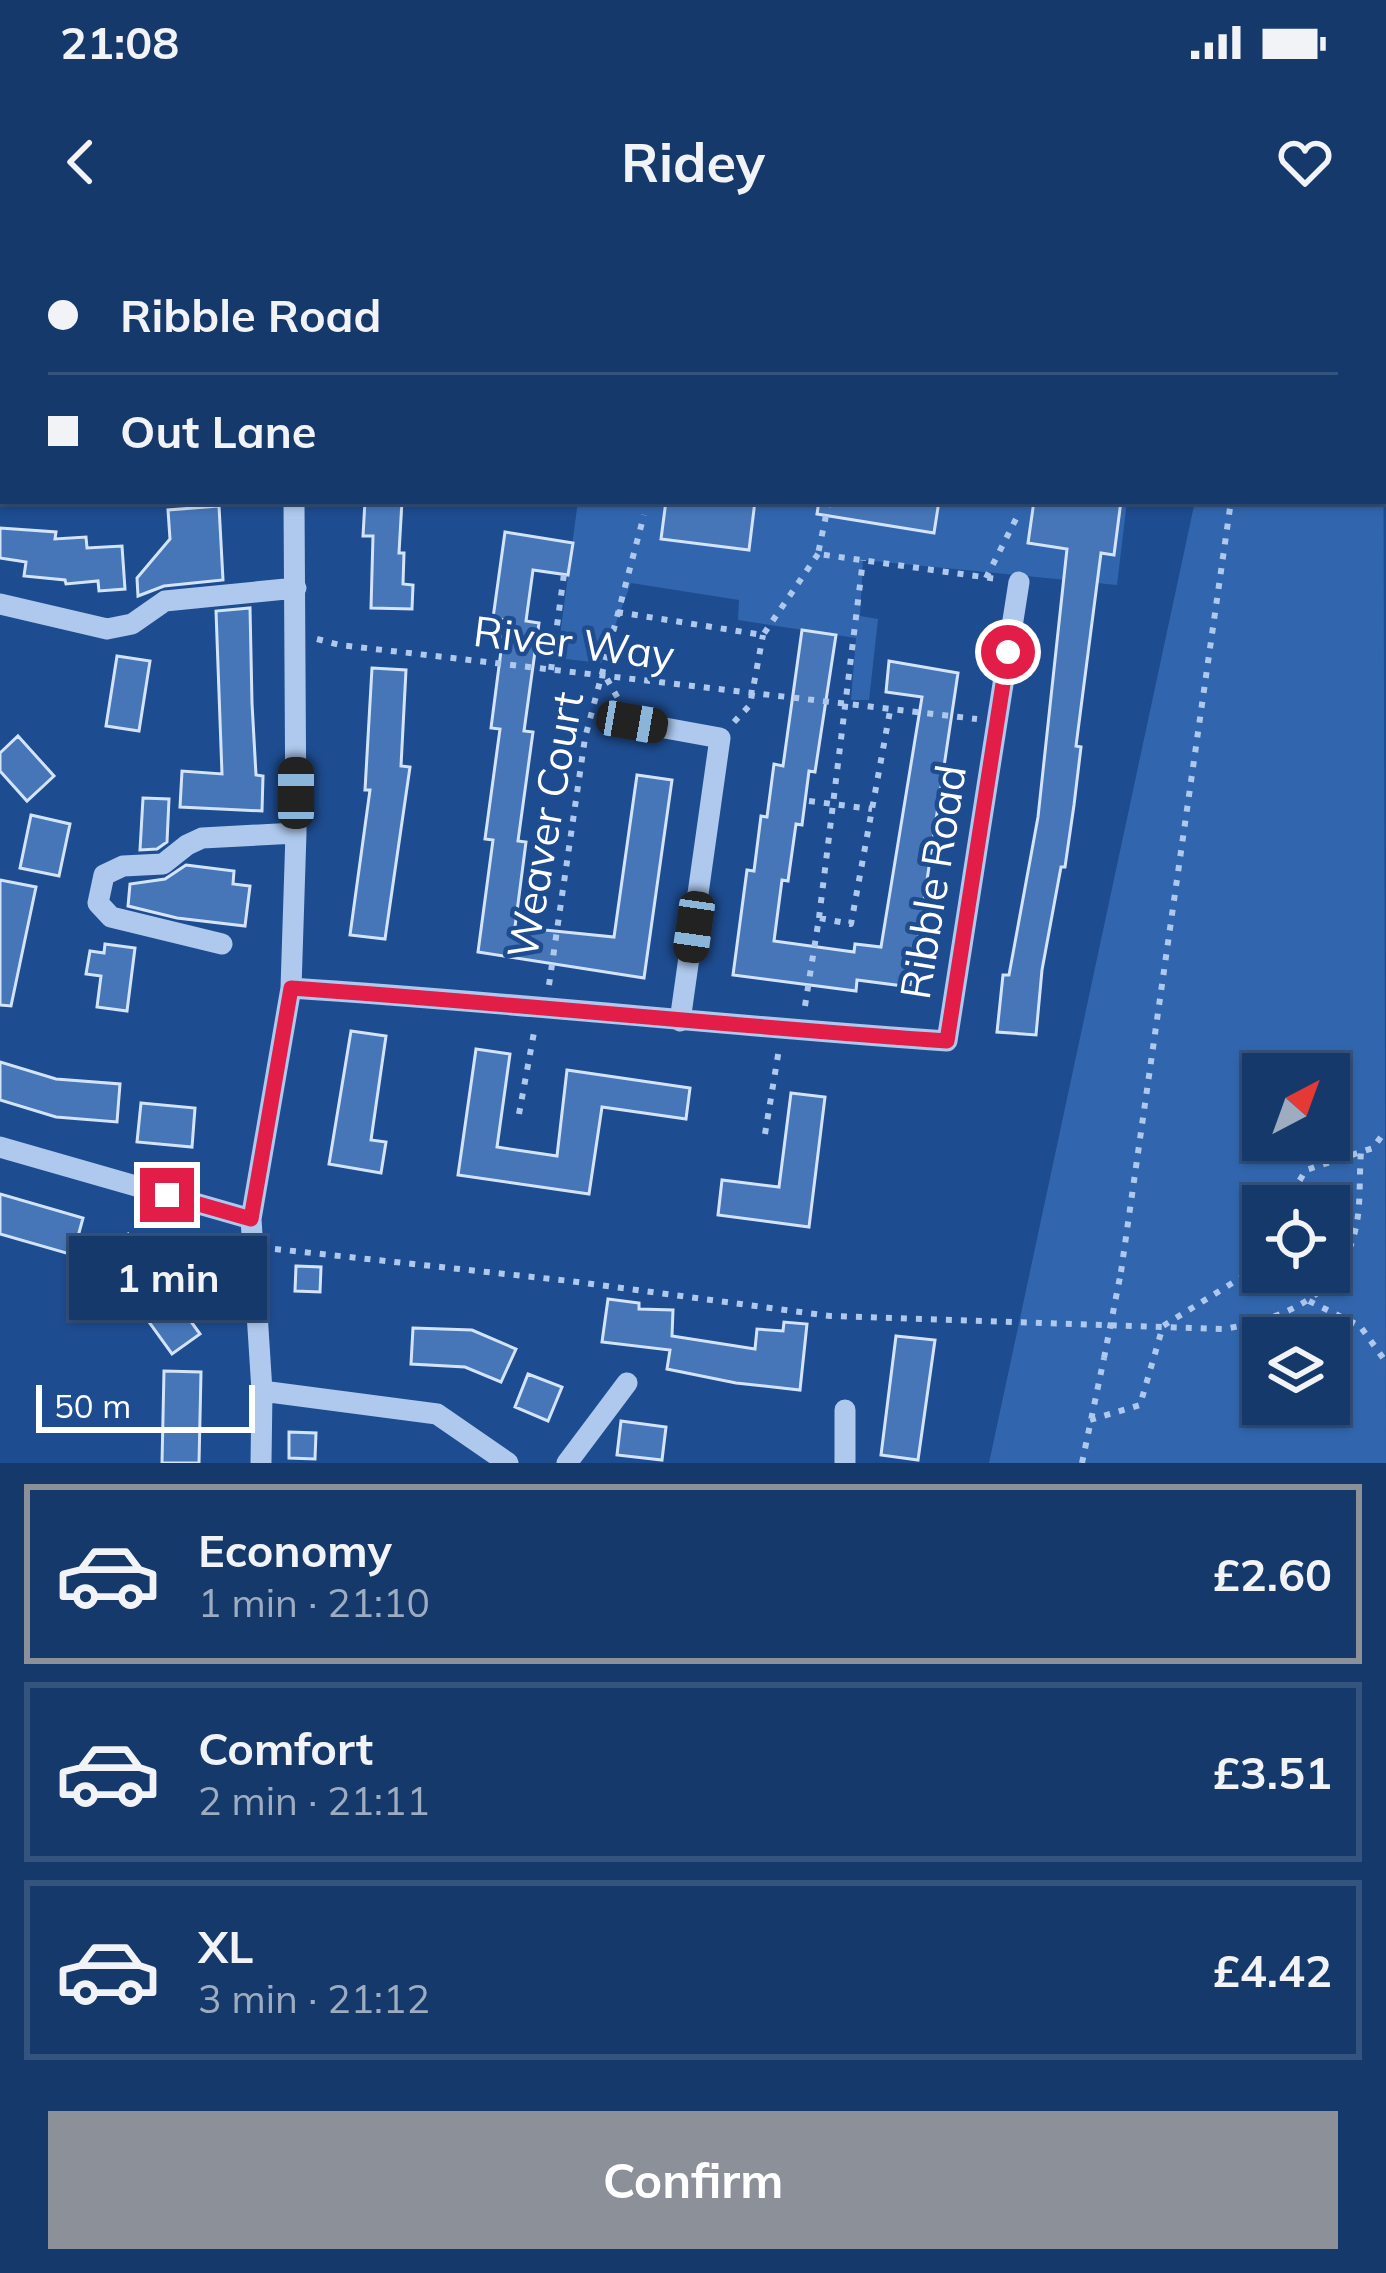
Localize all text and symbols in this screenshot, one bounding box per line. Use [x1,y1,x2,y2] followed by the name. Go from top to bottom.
[60,14,179,70] text: 21:08
[621,128,765,196] text: Ridey
[48,129,114,195] icon: back
[1272,129,1338,195] icon: heart
[120,287,381,343] text: Ribble Road
[120,403,317,459] text: Out Lane
[471,604,677,681] street label: River Way
[981,625,1035,679] route start
[495,688,594,962] street label: Weaver Court
[593,698,671,746] car
[278,757,314,829] car
[888,761,977,1003] street label: Ribble Road
[671,889,717,965] car
[1242,1053,1350,1161] north arrow
[1242,1053,1350,1425] map controls
[140,1168,194,1222] route end
[1242,1185,1350,1293] button: locate
[68,1237,266,1321] callout: 1 min
[117,1253,219,1302] text: 1 min
[1242,1317,1350,1425] button: layers
[36,1379,255,1432] scale bar
[54,1385,131,1426] text: 50 m
[54,1520,162,1628] icon: car
[198,1522,392,1578] text: Economy
[1213,1546,1332,1602] text: £2.60
[198,1578,430,1627] text: 1 min · 21:10
[54,1718,162,1826] icon: car
[198,1720,373,1776] text: Comfort
[1213,1744,1332,1800] text: £3.51
[198,1776,430,1825] text: 2 min · 21:11
[54,1916,162,2024] icon: car
[198,1918,253,1974] text: XL
[1213,1942,1332,1998] text: £4.42
[198,1974,430,2023] text: 3 min · 21:12
[48,2111,1338,2249] button: Confirm

